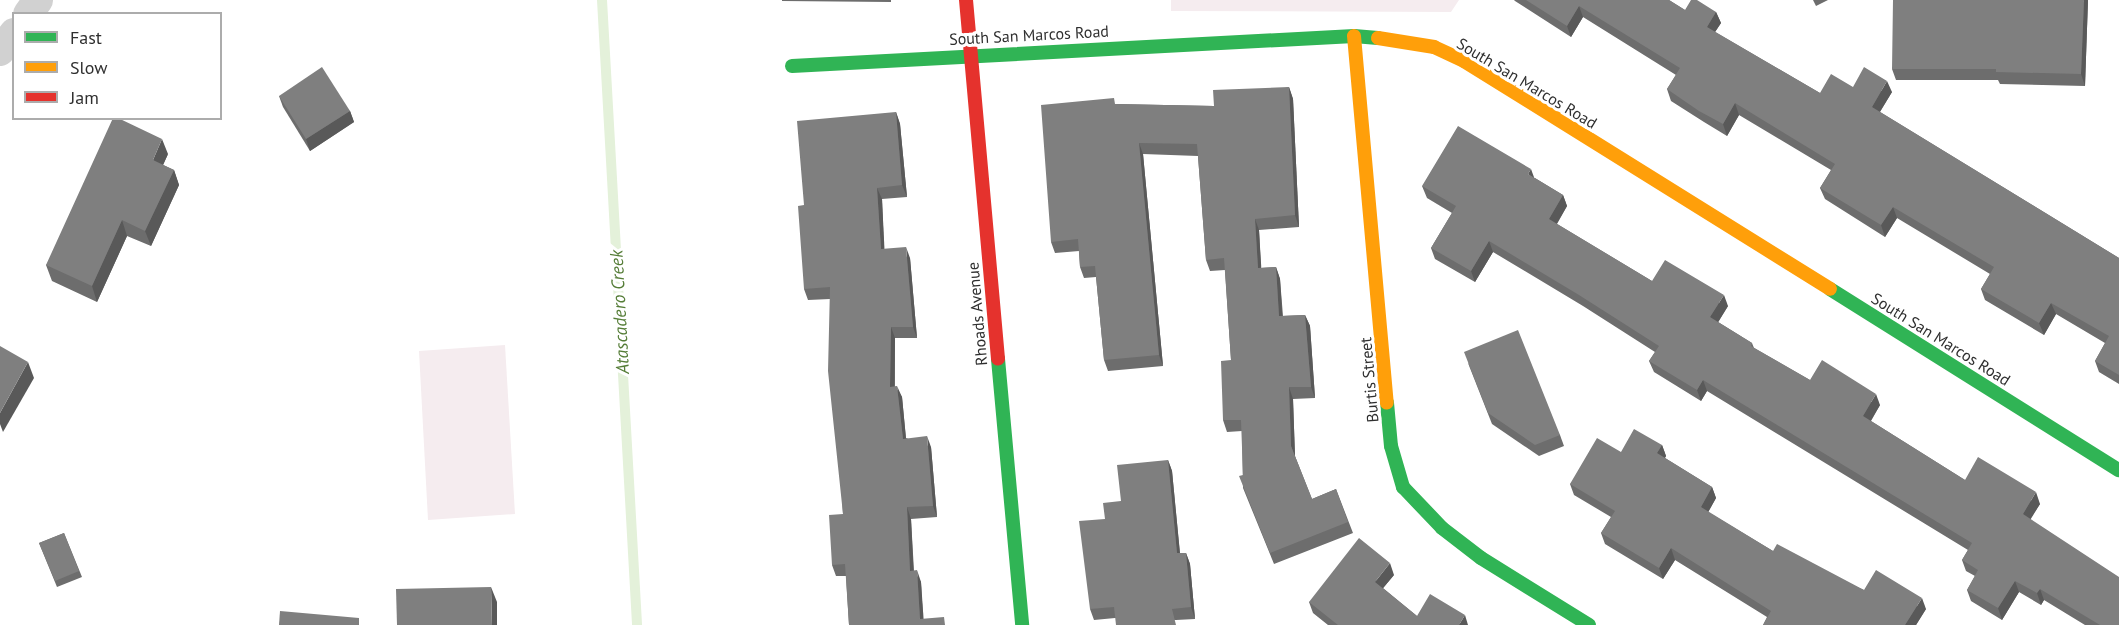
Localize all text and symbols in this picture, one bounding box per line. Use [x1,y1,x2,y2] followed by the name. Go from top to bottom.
[12,12,222,120] legend
[949,21,1109,49] street label: South San Marcos Road
[70,26,102,49] text: Fast
[1454,34,1600,132] street label: South San Marcos Road
[70,56,108,79] text: Slow
[70,86,99,109] text: Jam
[606,249,634,375] water label: Atascadero Creek
[963,261,991,367] street label: Rhoads Avenue
[1868,288,2014,390] street label: South San Marcos Road
[1356,337,1382,423] street label: Burtis Street

